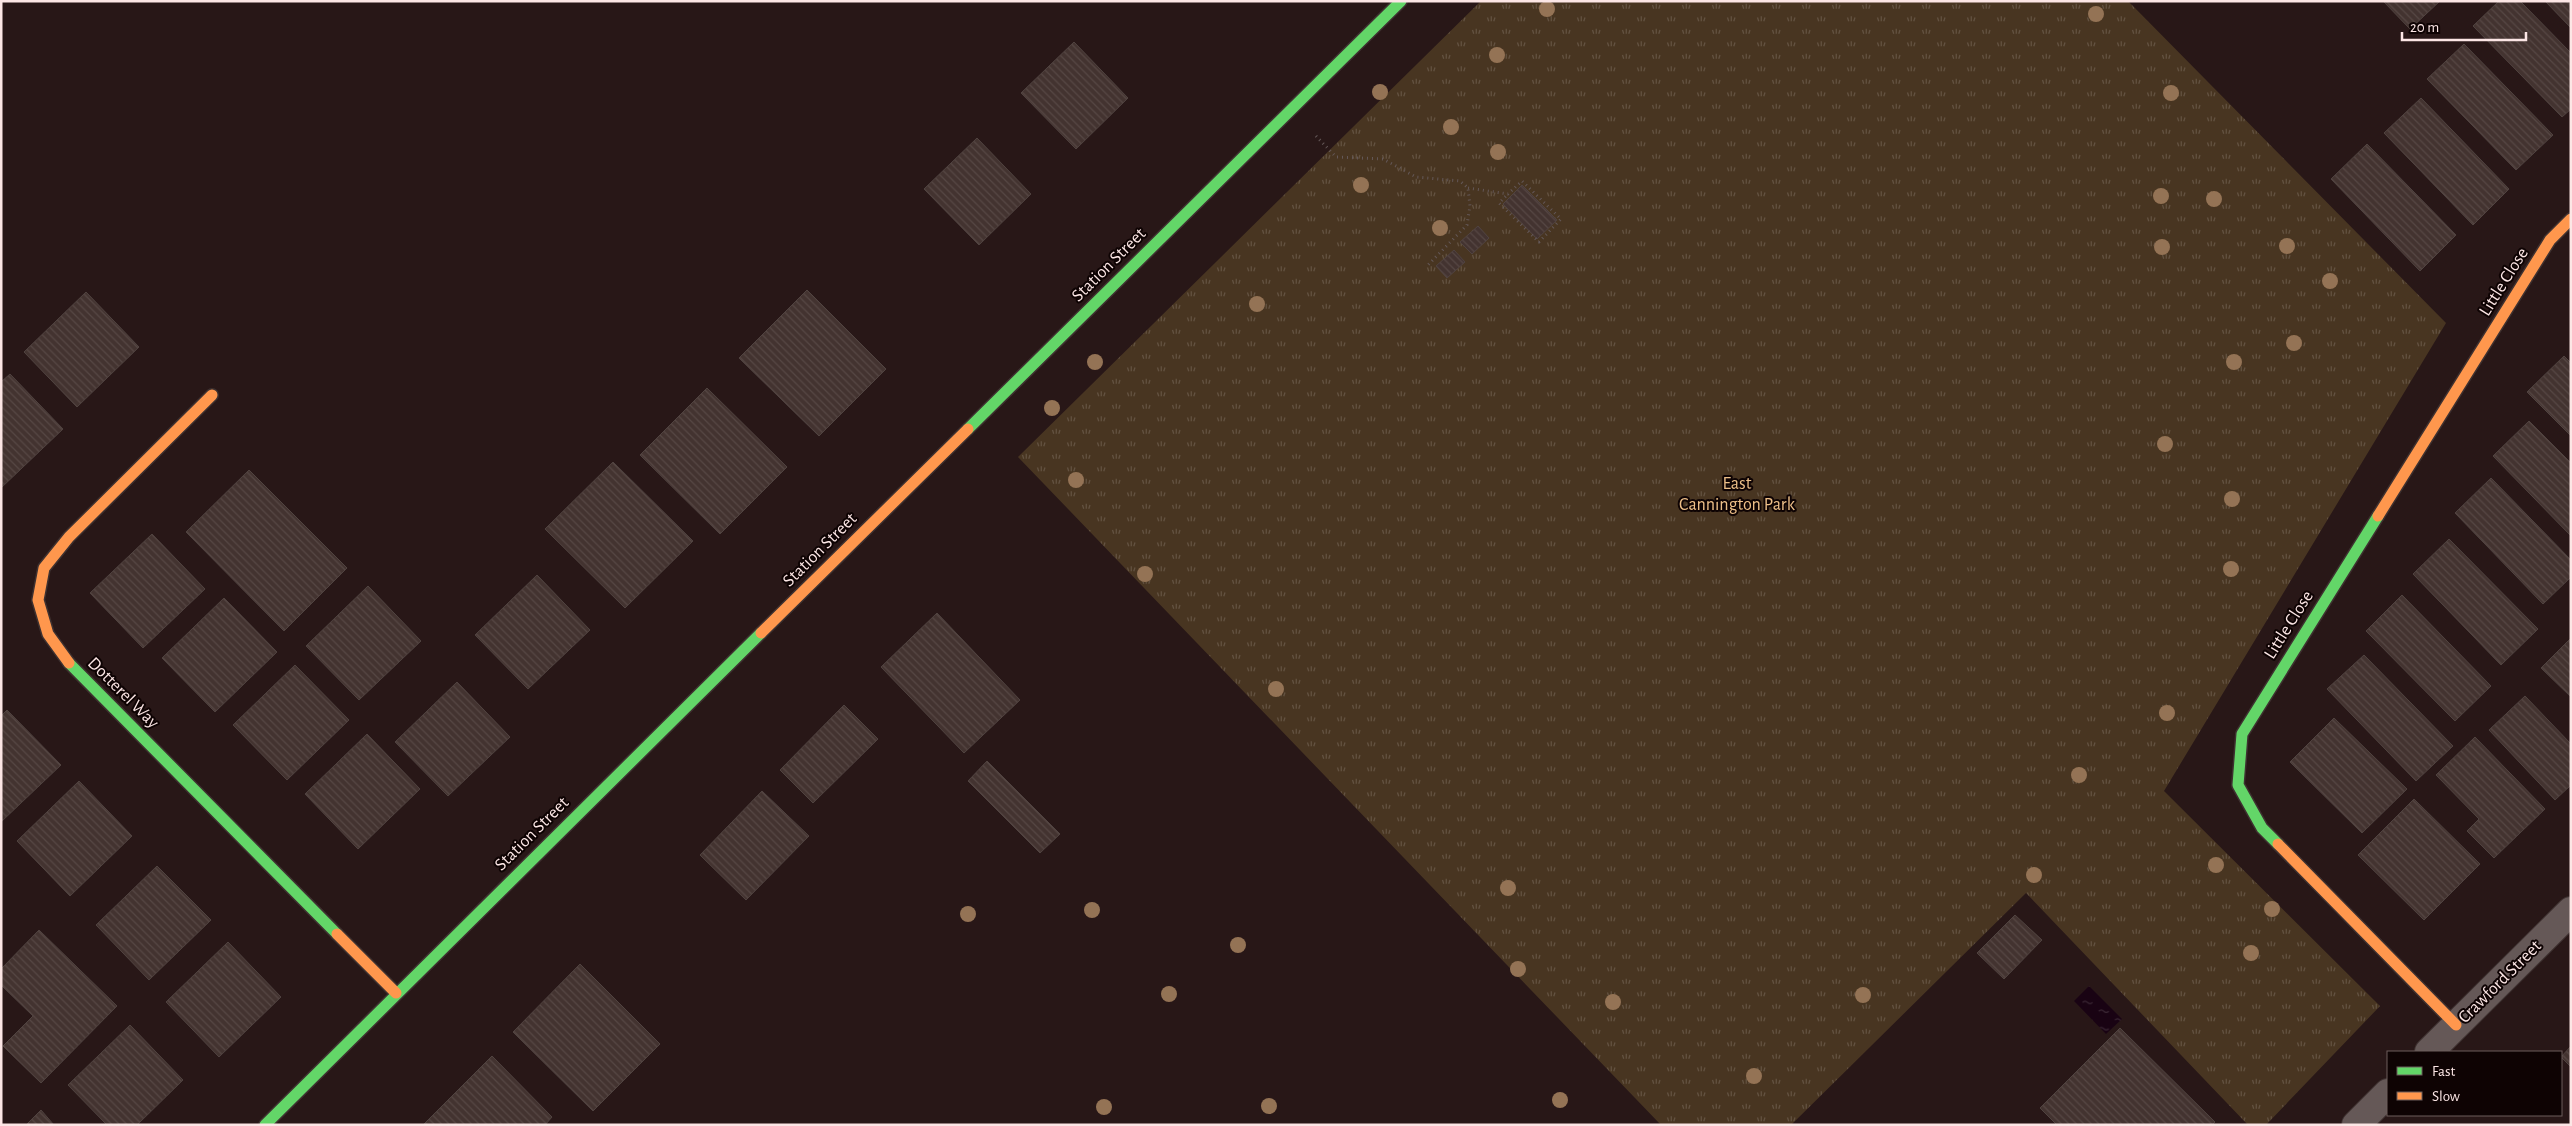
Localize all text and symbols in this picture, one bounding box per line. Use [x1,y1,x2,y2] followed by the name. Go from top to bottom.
[2402,10,2526,42] scale bar
[2410,20,2439,35] text: 20 m
[1069,225,1149,305] street label: Station Street
[2476,245,2532,319] street label: Little Close
[1679,475,1796,514] park label: East Cannington Park
[780,510,860,590] street label: Station Street
[2261,588,2317,662] street label: Little Close
[84,654,162,732] street label: Dotterel Way
[492,794,572,874] street label: Station Street
[2455,937,2545,1027] street label: Crawford Street
[2387,1051,2562,1116] legend
[2432,1064,2456,1079] text: Fast
[2432,1089,2460,1104] text: Slow

